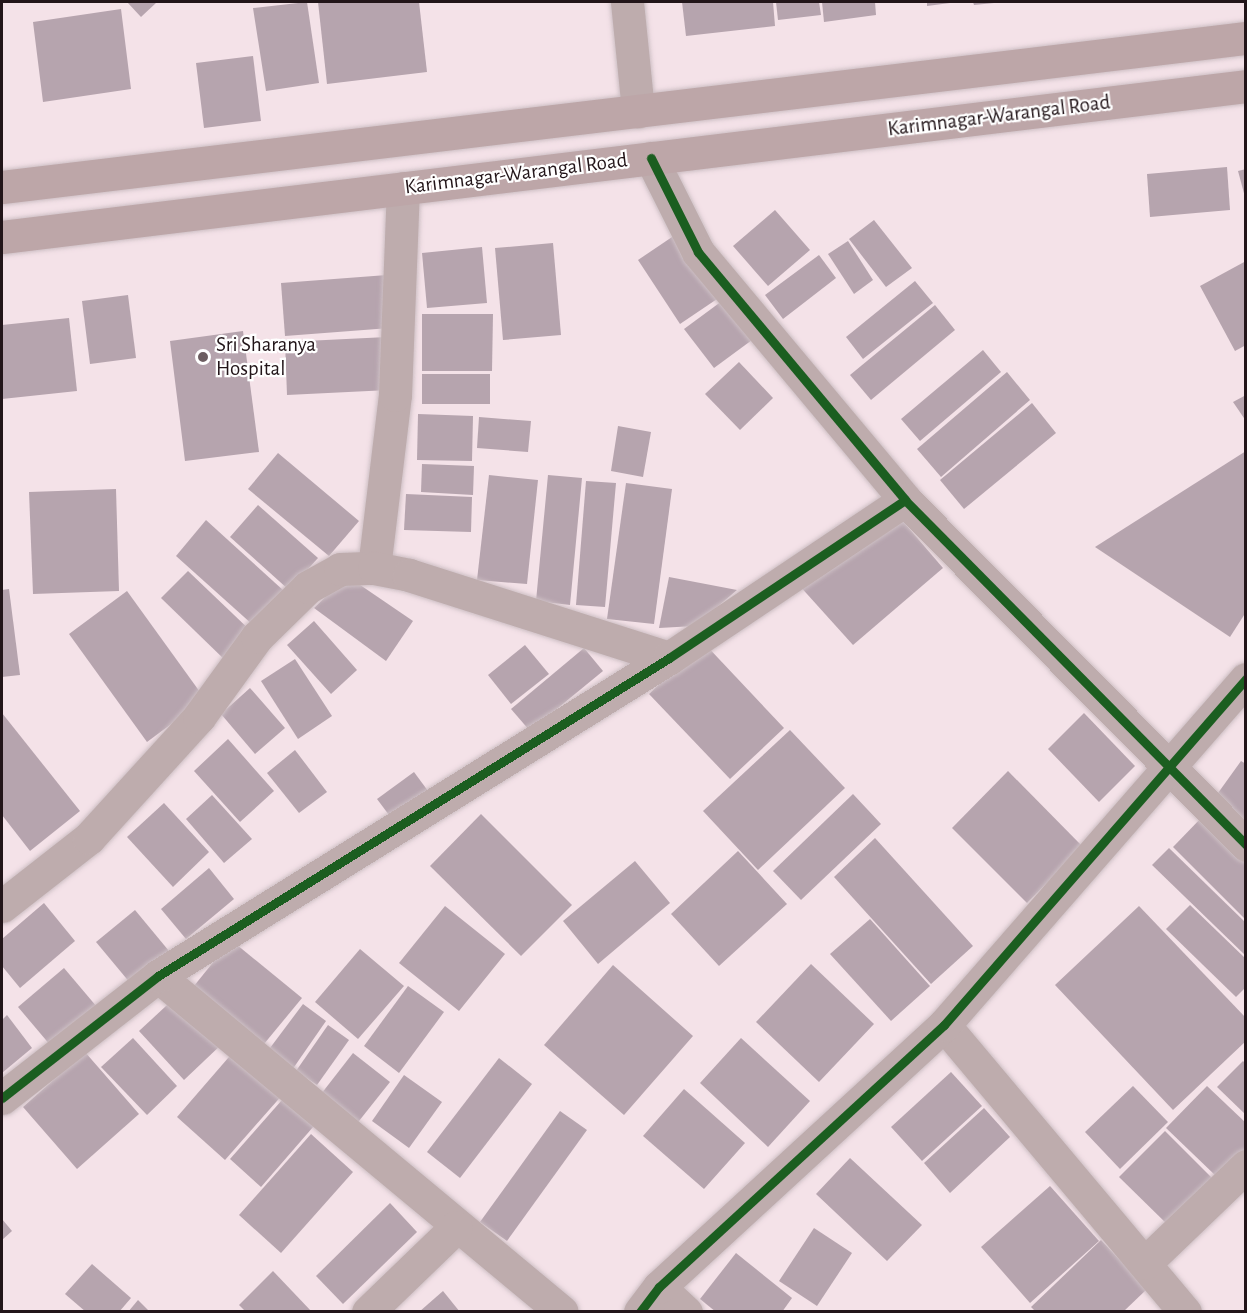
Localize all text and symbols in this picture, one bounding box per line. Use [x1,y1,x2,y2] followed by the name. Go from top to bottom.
[886,90,1112,142] street label: Karimnagar-Warangal Road
[403,148,629,200] street label: Karimnagar-Warangal Road
[216,332,316,382] place label: Sri Sharanya Hospital
[194,348,212,366] marker: Sri Sharanya Hospital

